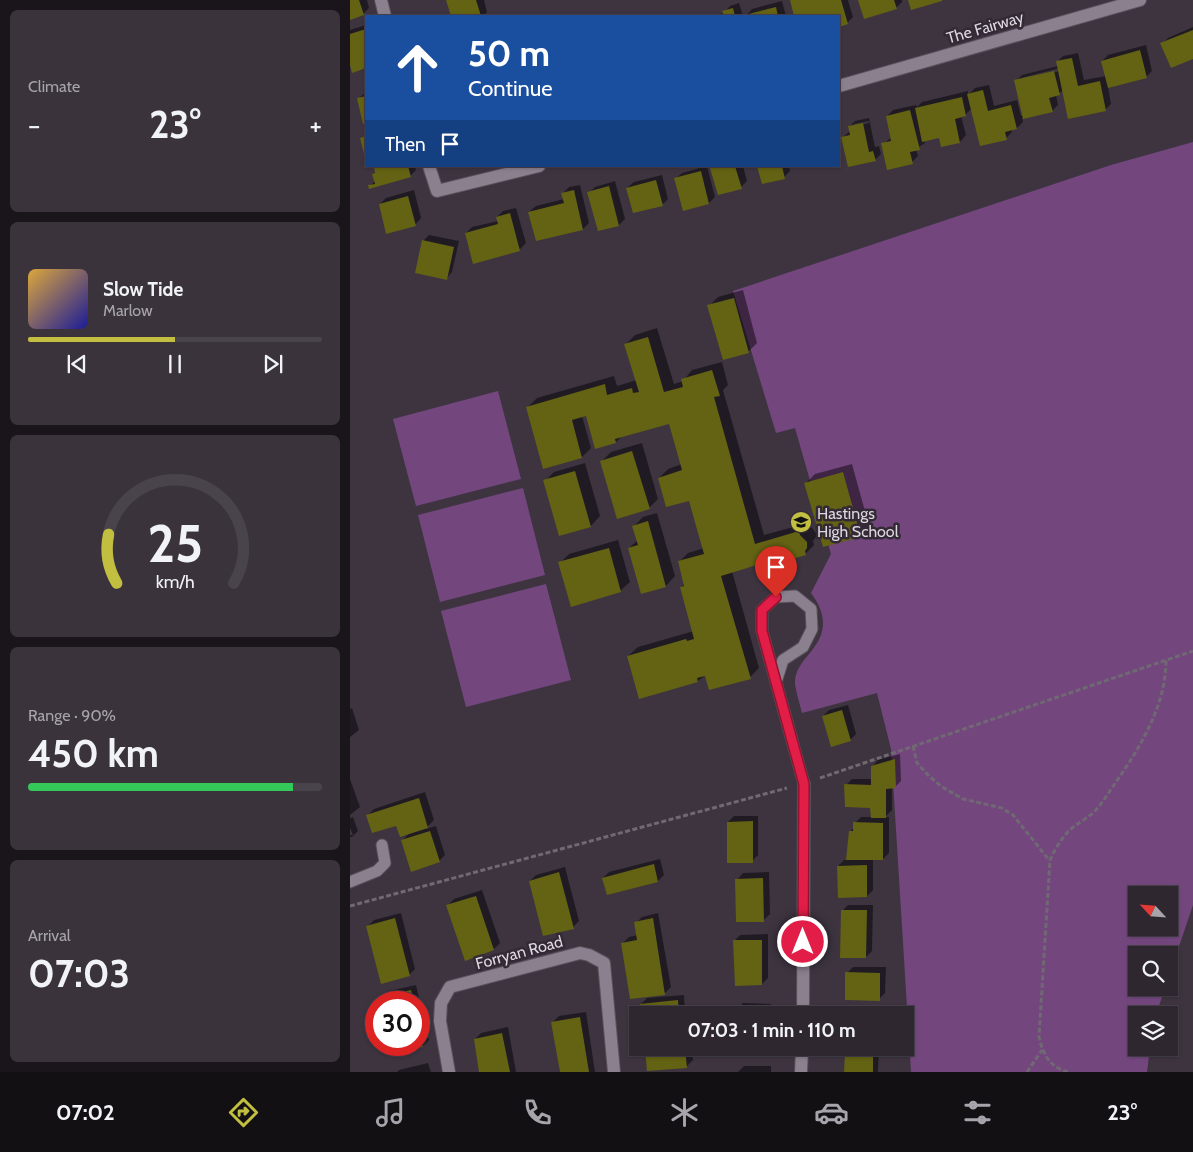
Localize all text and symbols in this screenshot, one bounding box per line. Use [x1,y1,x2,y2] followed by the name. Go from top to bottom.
[944,7,1026,48] street label: The Fairway
[468,32,550,75] text: 50 m
[385,35,450,100] icon: ahead
[468,75,553,102] text: Continue
[28,77,80,96] text: Climate
[149,101,201,148] text: 23°
[28,108,40,142] text: −
[310,108,322,142] text: +
[436,130,464,158] icon: arrive
[385,133,426,156] text: Then
[103,278,183,301] text: Slow Tide
[103,301,153,320] text: Marlow
[63,350,91,378] icon: previous
[161,350,189,378] icon: pause
[259,350,287,378] icon: next
[817,504,899,541] place label: Hastings High School
[789,510,813,534] school or university icon: Hastings High School
[147,512,203,575] text: 25
[755,546,797,597] pin
[762,553,790,581] icon: arrive
[155,571,195,592] text: km/h
[28,706,116,725] text: Range · 90%
[28,730,159,777] text: 450 km
[1128,886,1178,936] north arrow
[1128,886,1178,1056] map controls
[776,915,828,967] position arrow
[28,926,71,945] text: Arrival
[473,932,565,973] street label: Forryan Road
[1128,946,1178,996] button: search
[28,950,130,997] text: 07:03
[365,991,430,1056] speed limit sign: 30
[1128,1006,1178,1056] button: layers
[688,1019,855,1042] text: 07:03 · 1 min · 110 m
[226,1095,261,1130] icon: directions
[373,1095,408,1130] icon: music
[520,1095,555,1130] icon: phone
[667,1095,702,1130] icon: climate
[814,1095,849,1130] icon: car
[960,1095,995,1130] icon: filters
[56,1099,115,1126] text: 07:02
[1107,1099,1137,1126] text: 23°

